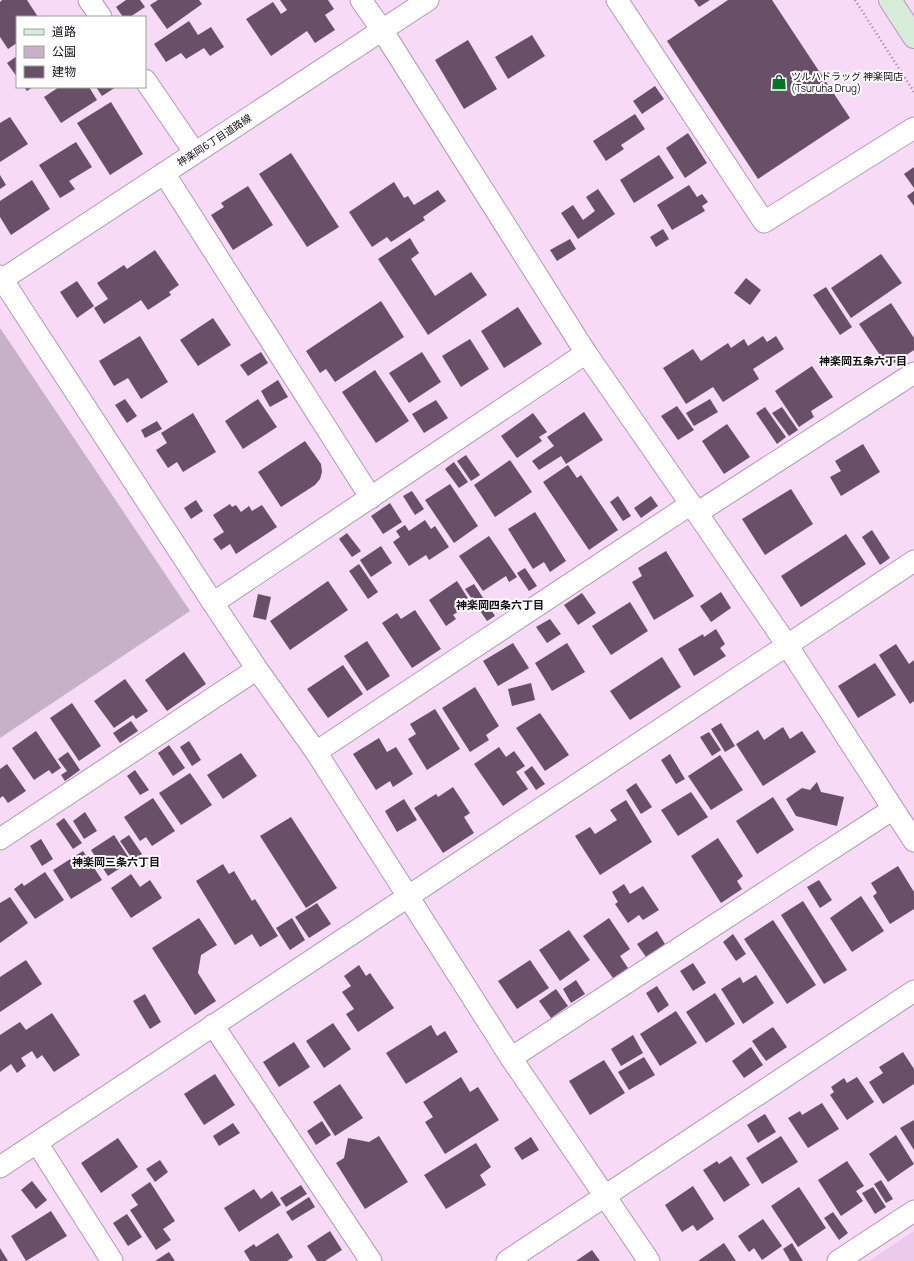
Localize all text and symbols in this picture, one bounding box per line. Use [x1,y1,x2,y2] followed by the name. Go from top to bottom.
[16,16,146,88] legend
[52,23,76,40] text: 道路
[52,43,76,60] text: 公園
[52,63,76,80] text: 建物
[791,69,903,95] place label: ツルハドラッグ 神楽岡店 (Tsuruha Drug)
[770,73,788,91] shop icon: ツルハドラッグ 神楽岡店 (Tsuruha Drug)
[174,111,254,169] street label: 神楽岡6丁目道路線
[819,353,907,368] district label: 神楽岡五条六丁目
[456,597,544,612] district label: 神楽岡四条六丁目
[72,854,160,869] district label: 神楽岡三条六丁目

